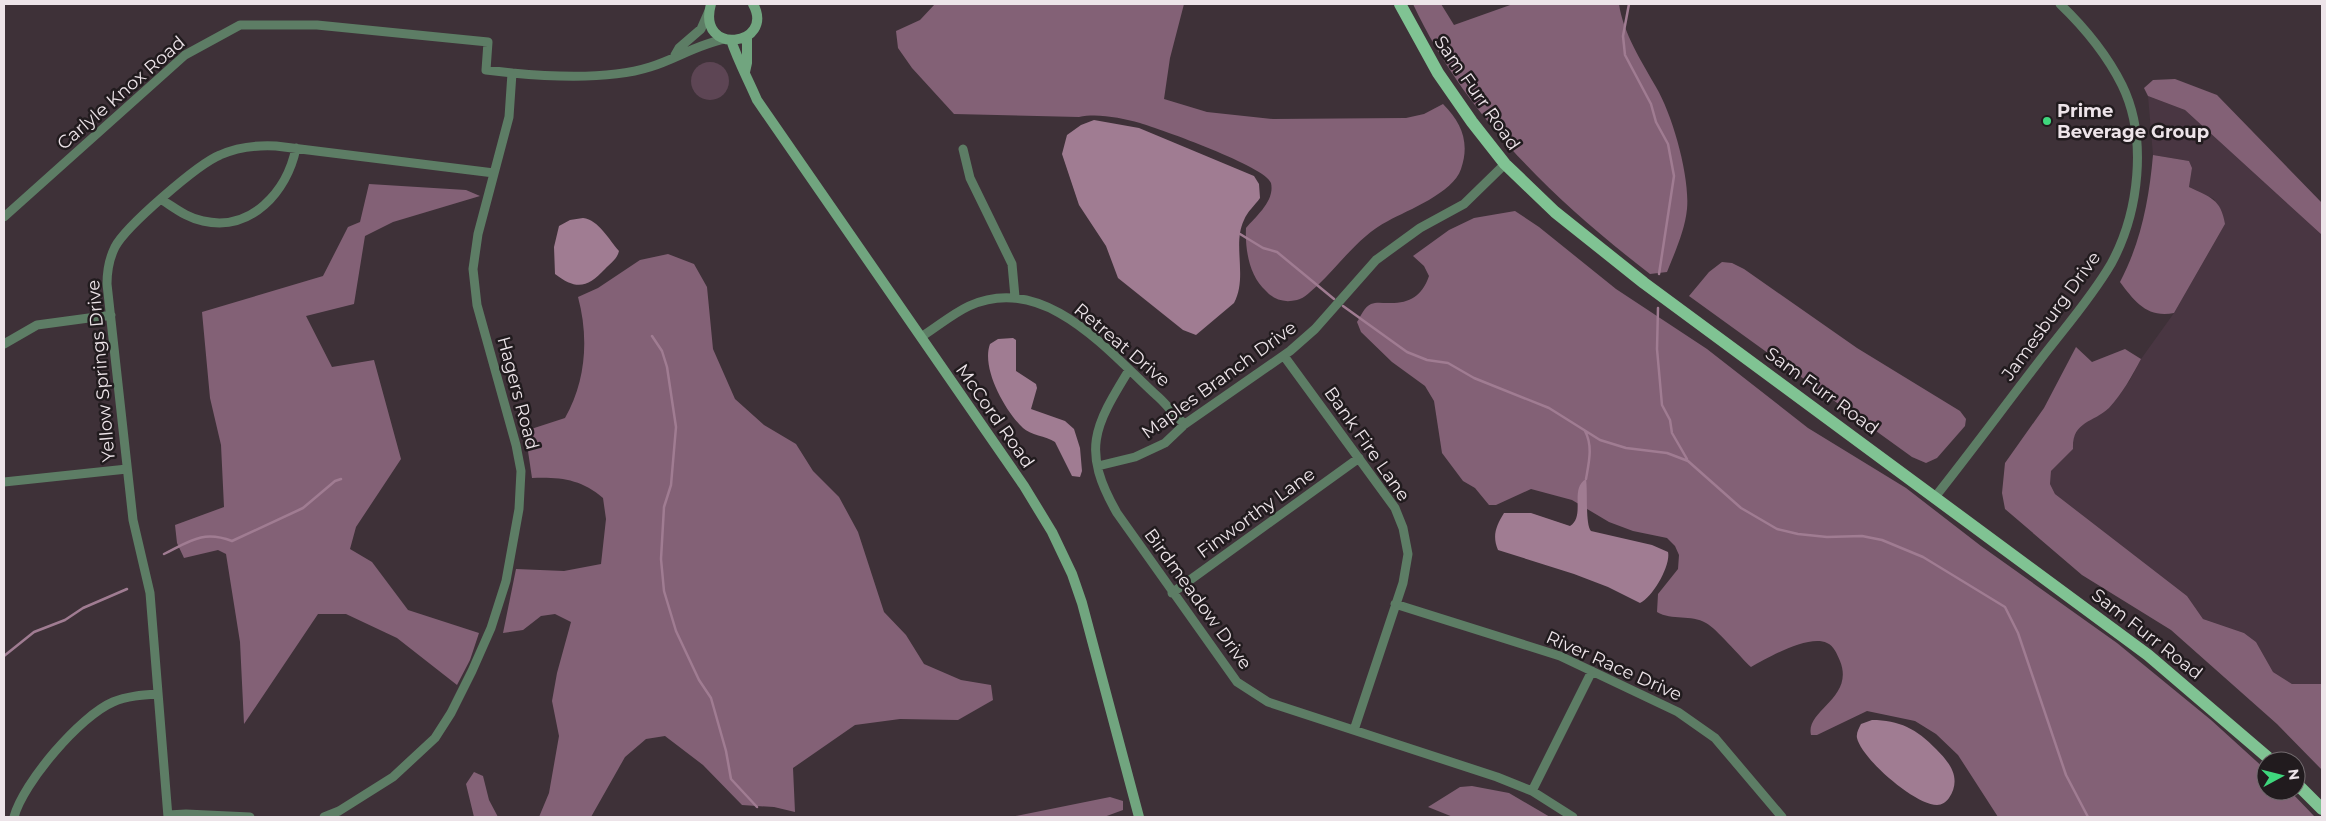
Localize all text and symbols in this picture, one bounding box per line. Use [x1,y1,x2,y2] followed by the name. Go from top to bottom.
[52,31,190,155] street label: Carlyle Knox Road
[1429,32,1525,154] street label: Sam Furr Road
[2057,100,2209,143] place label: Prime Beverage Group
[2041,115,2053,127] marker: Prime Beverage Group
[1996,247,2105,386] street label: Jamesburg Drive
[82,279,120,463] street label: Yellow Springs Drive
[1070,298,1175,392] street label: Retreat Drive
[1137,316,1301,444] street label: Maples Branch Drive
[492,334,544,452] street label: Hagers Road
[1761,342,1883,440] street label: Sam Furr Road
[951,360,1039,472] street label: McCord Road
[1319,382,1415,506] street label: Bank Fire Lane
[1193,463,1319,563] street label: Finworthy Lane
[1139,524,1257,674] street label: Birdmeadow Drive
[2087,584,2207,684] street label: Sam Furr Road
[1543,626,1685,706] street label: River Race Drive
[2256,751,2306,801] north arrow
[2284,768,2304,781] text: N

